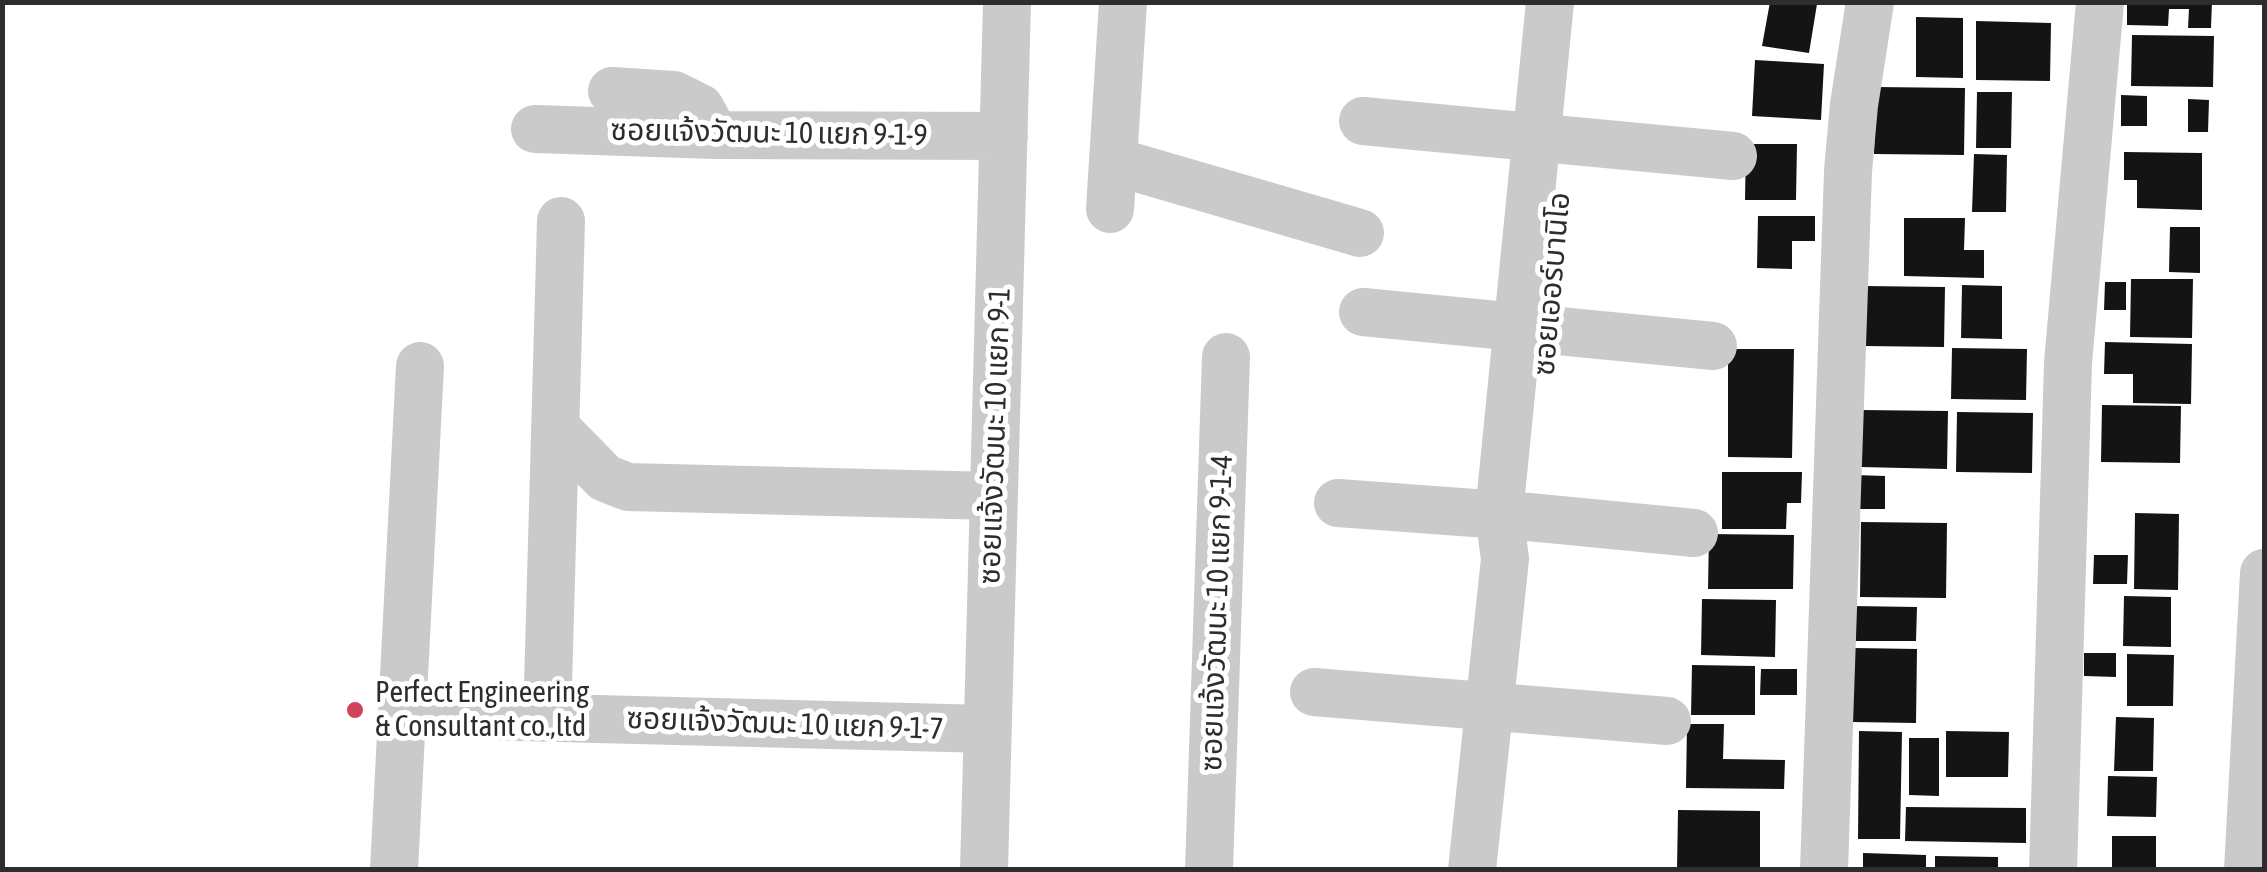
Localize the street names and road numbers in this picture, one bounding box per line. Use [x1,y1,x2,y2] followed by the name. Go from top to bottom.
[610,112,928,154] street label: ซอยแจ้งวัฒนะ 10 แยก 9-1-9
[1526,191,1578,377] street label: ซอยเออร์บานิโอ
[972,287,1018,585] street label: ซอยแจ้งวัฒนะ 10 แยก 9-1
[1193,454,1241,772] street label: ซอยแจ้งวัฒนะ 10 แยก 9-1-4
[626,700,944,748] street label: ซอยแจ้งวัฒนะ 10 แยก 9-1-7

